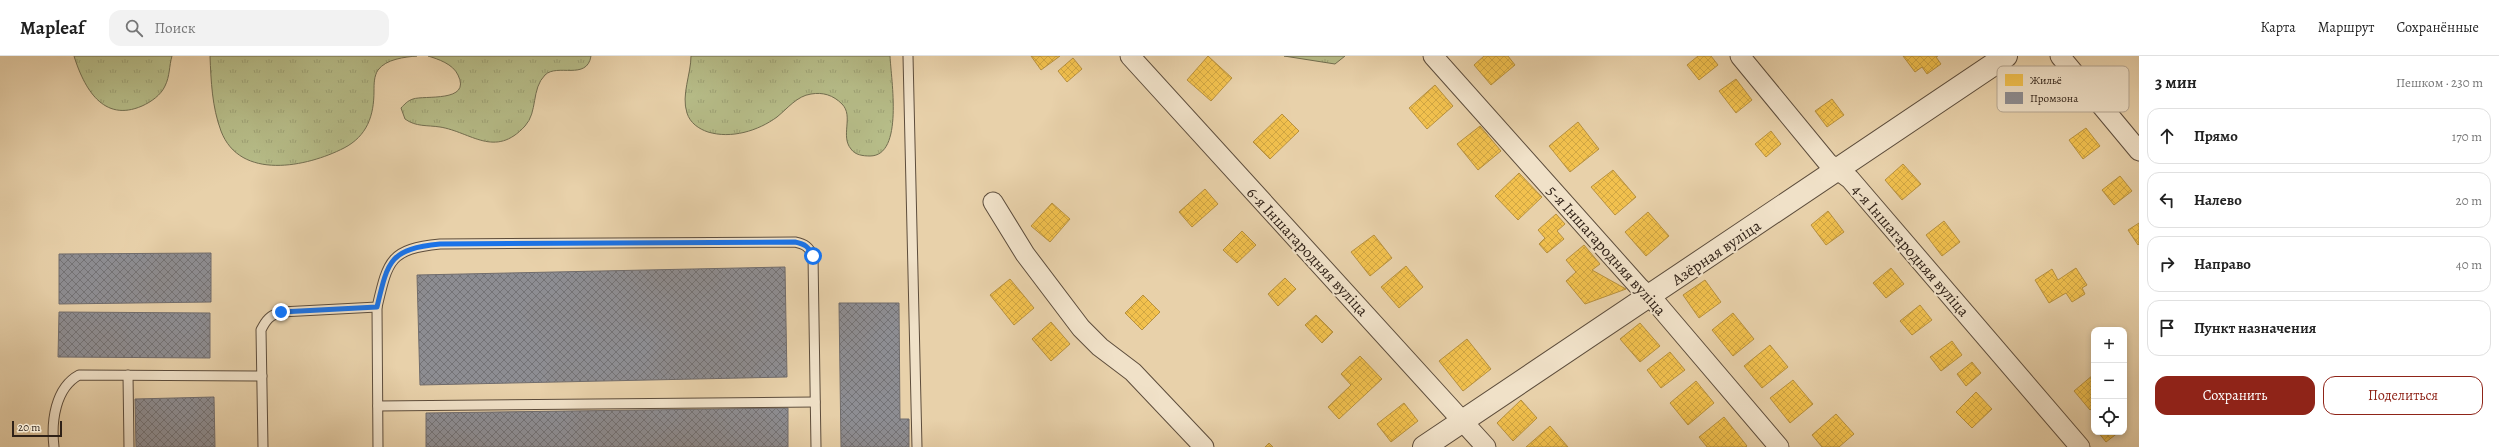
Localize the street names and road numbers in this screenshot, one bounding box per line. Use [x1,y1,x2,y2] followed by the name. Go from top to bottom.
[1846,180,1974,322] street label: 4-я Іншагародняя вуліца
[1542,181,1671,321] street label: 5-я Іншагародняя вуліца
[1241,182,1373,322] street label: 6-я Іншагародняя вуліца
[1667,215,1766,291] street label: Азёрная вуліца

